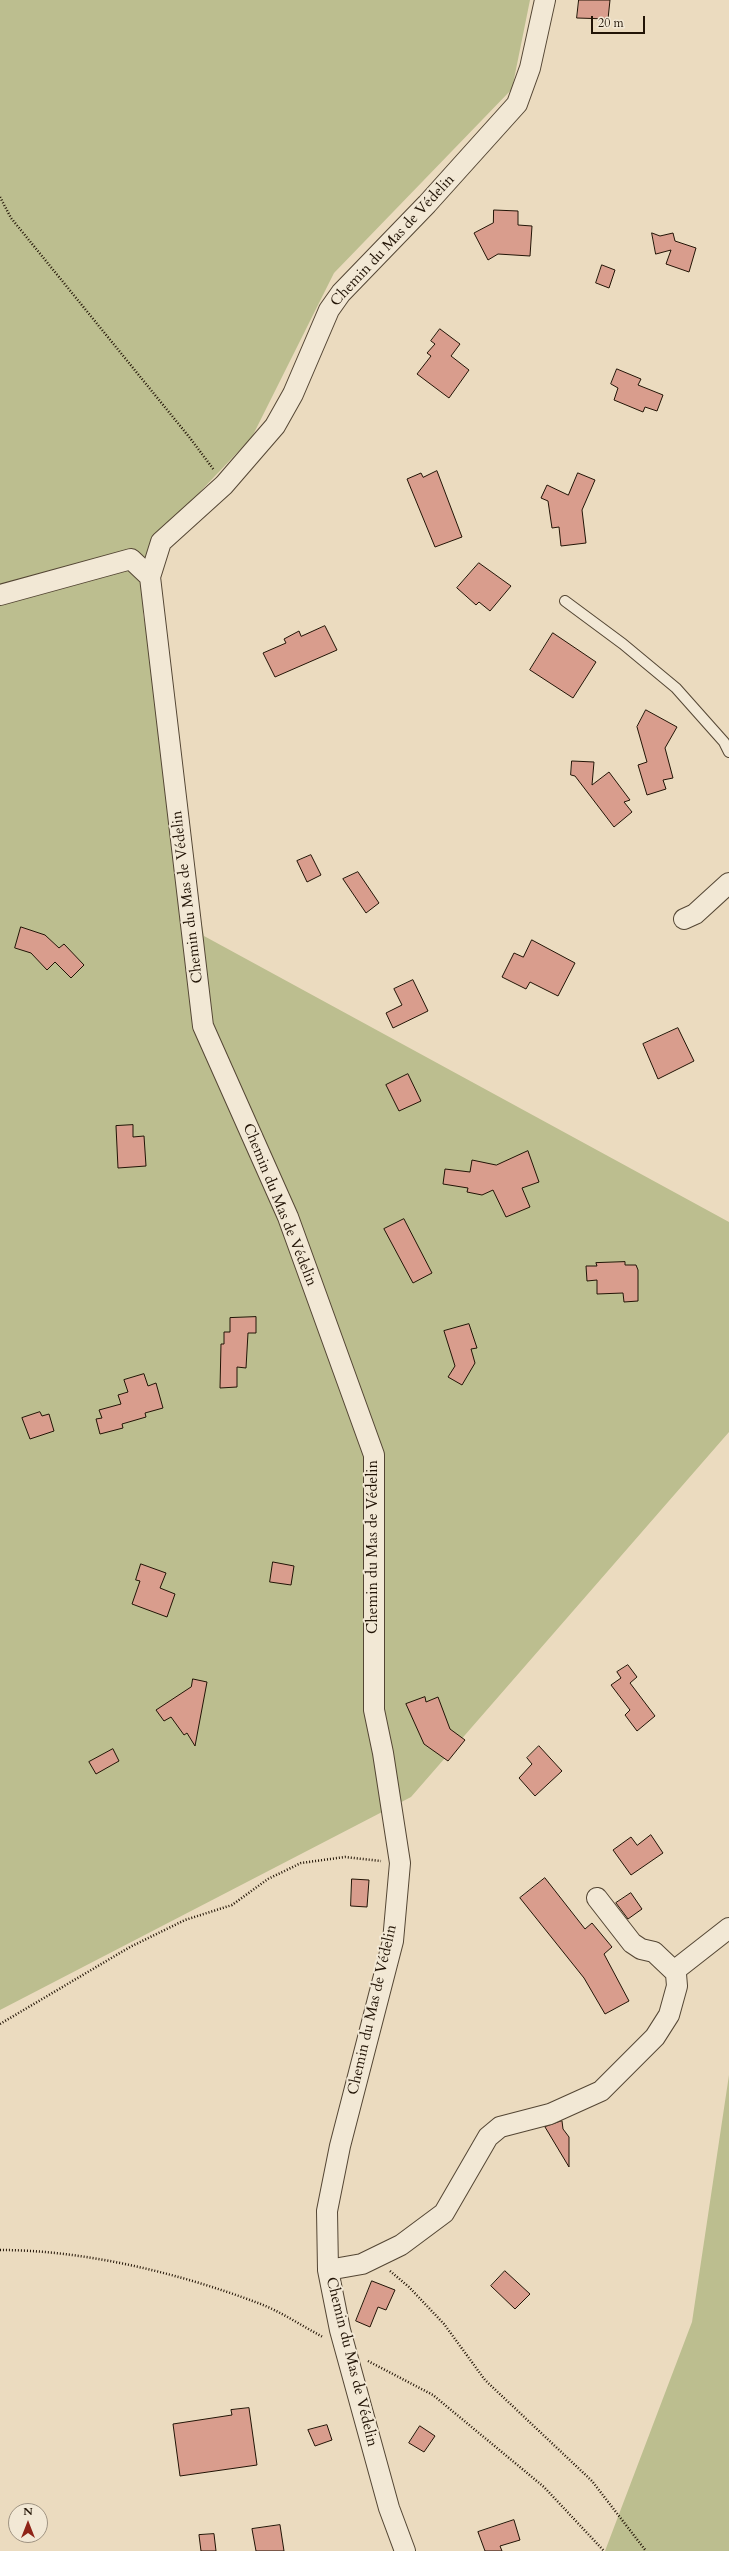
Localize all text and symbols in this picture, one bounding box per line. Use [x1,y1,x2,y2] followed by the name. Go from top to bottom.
[593,8,647,34] scale bar
[598,15,624,31] text: 20 m
[327,171,459,311] street label: Chemin du Mas de Védelin
[168,810,208,984] street label: Chemin du Mas de Védelin
[238,1121,320,1289] street label: Chemin du Mas de Védelin
[365,1460,383,1634] street label: Chemin du Mas de Védelin
[345,1923,401,2097] street label: Chemin du Mas de Védelin
[321,2275,381,2449] street label: Chemin du Mas de Védelin
[8,2503,48,2543] north arrow
[23,2504,33,2519] text: N

